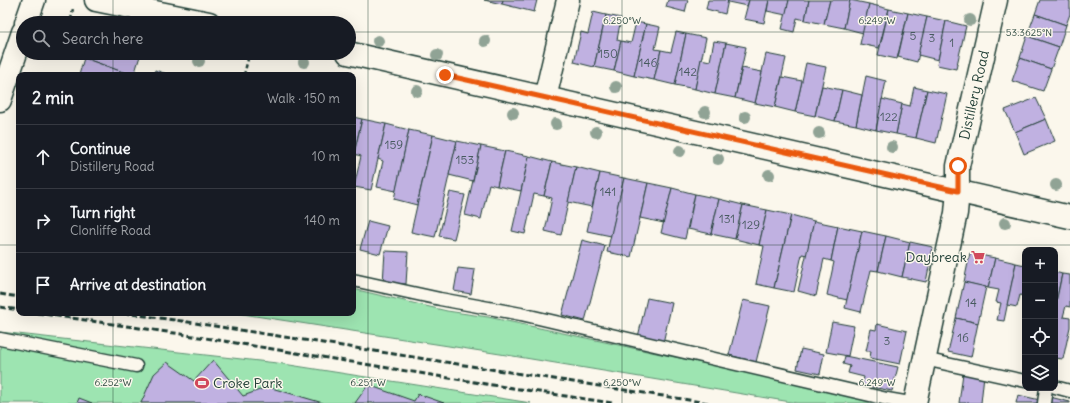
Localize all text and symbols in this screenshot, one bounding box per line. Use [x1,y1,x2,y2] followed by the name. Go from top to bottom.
[603,14,641,27] text: 6.250°W
[858,14,896,27] text: 6.249°W
[16,16,356,60] search box
[1006,26,1052,39] text: 53.3625°N
[30,27,52,49] icon: search
[910,28,917,43] house number: 5
[62,29,143,48] text: Search here
[929,30,936,45] house number: 3
[950,35,954,50] house number: 1
[598,46,618,61] house number: 150
[955,49,993,141] street label: Distillery Road
[639,55,657,70] house number: 146
[679,64,698,79] house number: 142
[436,66,454,84] route end
[32,87,74,109] text: 2 min
[267,90,340,107] text: Walk · 150 m
[880,109,898,124] house number: 122
[385,137,403,152] house number: 159
[70,139,131,158] text: Continue
[32,146,54,168] icon: ahead
[312,148,340,165] text: 10 m
[456,152,474,167] house number: 153
[949,157,967,175] route start
[70,158,154,175] text: Distillery Road
[600,184,616,199] house number: 141
[70,203,135,222] text: Turn right
[32,210,54,232] icon: right
[719,211,735,226] house number: 131
[304,212,340,229] text: 140 m
[742,217,760,232] house number: 129
[70,222,151,239] text: Clonliffe Road
[1022,247,1058,391] map controls
[1022,247,1058,283] button: +
[905,248,967,266] place label: Daybreak
[970,249,986,265] supermarket icon: Daybreak
[32,274,54,296] icon: arrive
[70,275,206,294] text: Arrive at destination
[1022,283,1058,319] button: −
[965,295,977,310] house number: 14
[1022,319,1058,355] button: locate
[957,330,969,345] house number: 16
[884,333,891,348] house number: 3
[1022,355,1058,391] button: layers
[213,374,282,392] place label: Croke Park
[194,375,210,391] sports icon: Croke Park
[95,376,131,389] text: 6.252°W
[350,376,386,389] text: 6.251°W
[603,376,641,389] text: 6.250°W
[858,376,896,389] text: 6.249°W

